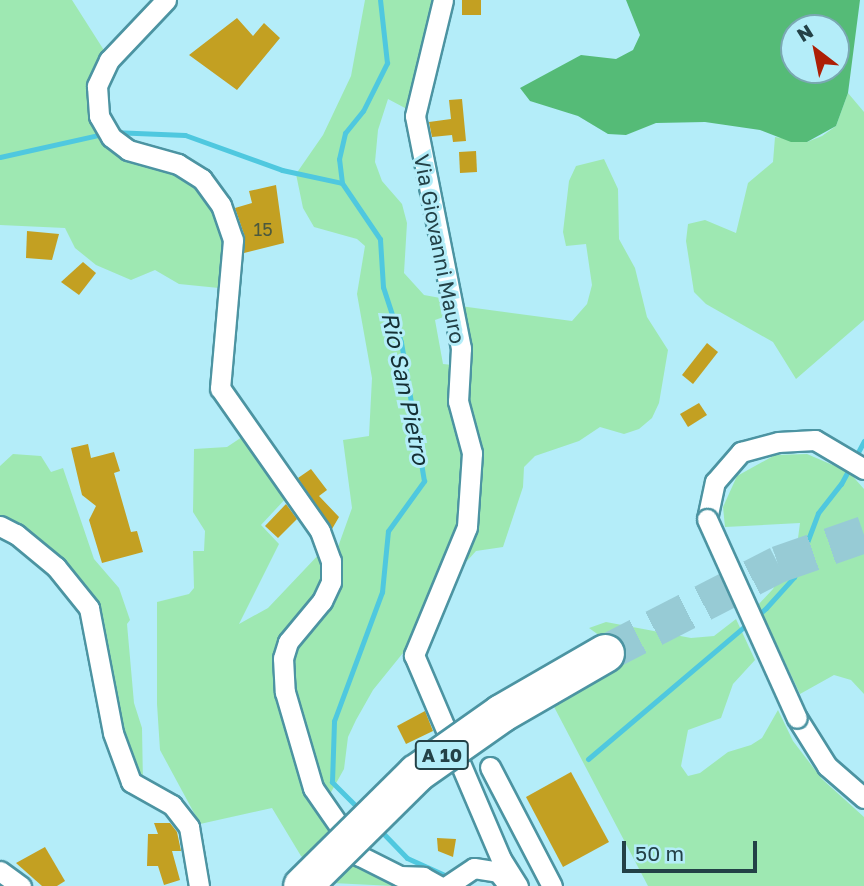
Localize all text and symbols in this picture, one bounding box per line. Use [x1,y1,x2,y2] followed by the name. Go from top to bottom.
[780,14,850,84] north arrow
[792,19,817,46] text: N
[409,152,471,346] street label: Via Giovanni Mauro
[253,218,273,240] house number: 15
[376,309,436,467] water label: Rio San Pietro
[414,740,470,770] road number: A 10
[626,826,761,870] scale bar
[635,840,684,866] text: 50 m

